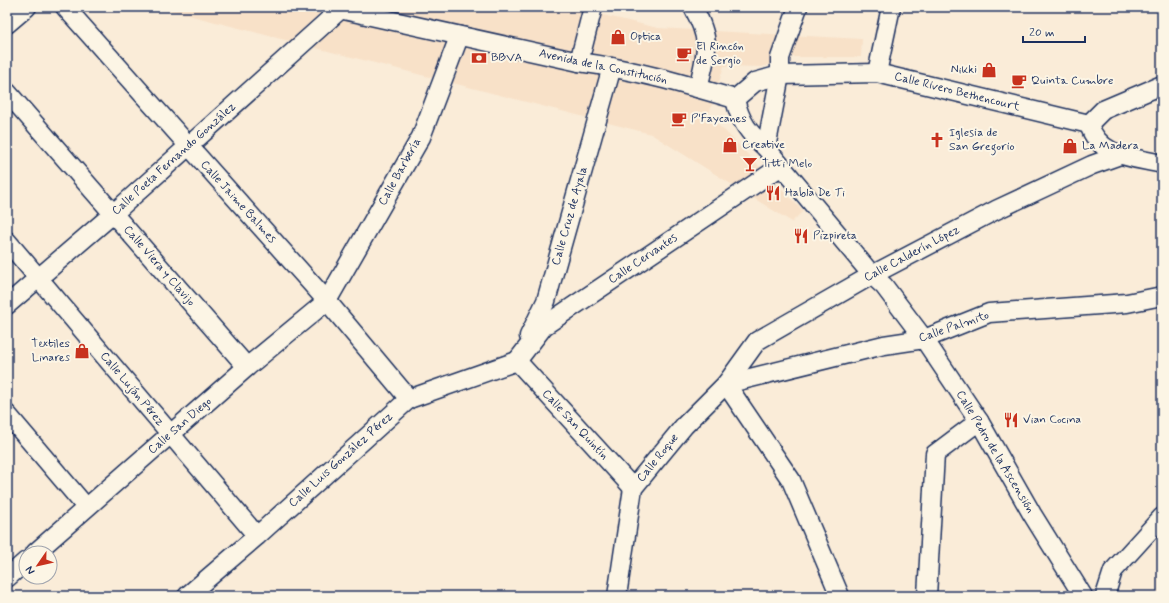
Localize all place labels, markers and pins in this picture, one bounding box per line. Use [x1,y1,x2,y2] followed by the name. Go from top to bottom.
[609,28,627,46] shop icon: Optica
[630,29,661,45] place label: Optica
[696,39,744,69] place label: El Rincón de Sergio
[675,45,693,63] cafe icon: El Rincón de Sergio
[470,49,488,67] bank icon: BBVA
[491,50,522,66] place label: BBVA
[980,61,998,79] shop icon: Nikki
[951,62,977,78] place label: Nikki
[1010,72,1028,90] cafe icon: Quinta Cumbre
[1031,73,1113,89] place label: Quinta Cumbre
[670,110,688,128] cafe icon: P'Faycanes
[691,111,747,127] place label: P'Faycanes
[949,125,1015,156] place label: Iglesia de San Gregorio
[928,131,946,149] church icon: Iglesia de San Gregorio
[721,136,739,154] shop icon: Creative
[742,137,785,153] place label: Creative
[1061,137,1079,155] shop icon: La Madera
[1082,138,1139,154] place label: La Madera
[741,155,759,173] bar icon: Titti Melo
[762,156,812,172] place label: Titti Melo
[764,184,782,202] restaurant icon: Habla De Ti
[785,185,845,201] place label: Habla De Ti
[792,227,810,245] restaurant icon: Pizpireta
[813,228,857,244] place label: Pizpireta
[31,336,71,366] place label: Textiles Linares
[73,342,91,360] shop icon: Textiles Linares
[1002,411,1020,429] restaurant icon: Vian Cocina
[1023,412,1081,428] place label: Vian Cocina

